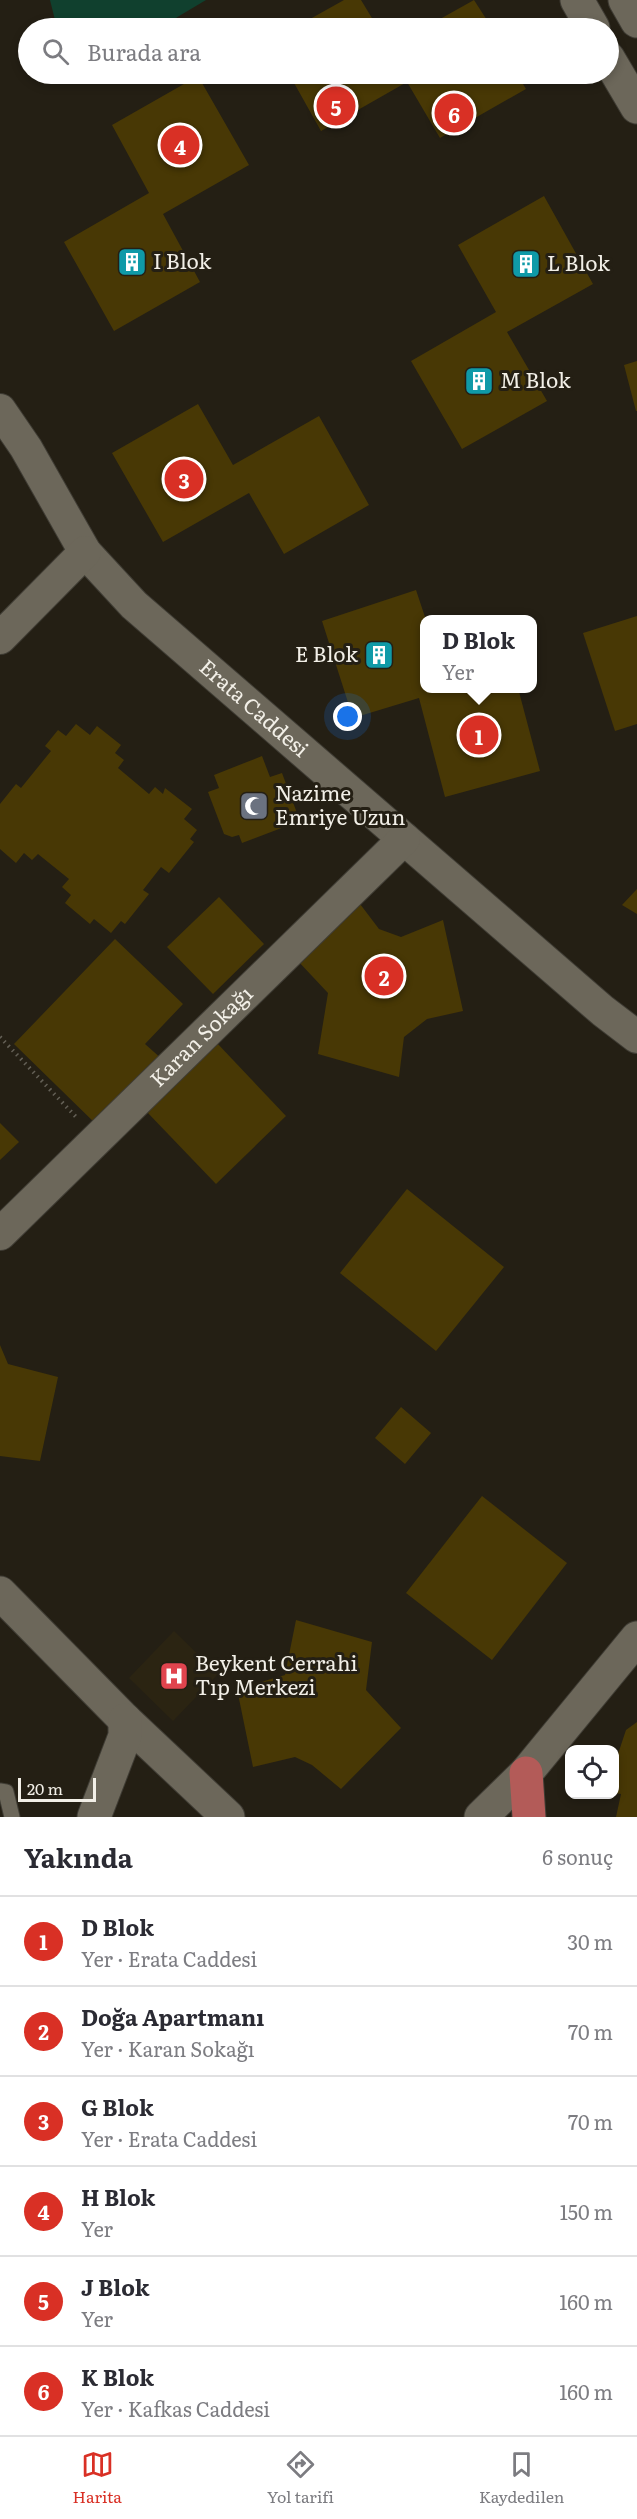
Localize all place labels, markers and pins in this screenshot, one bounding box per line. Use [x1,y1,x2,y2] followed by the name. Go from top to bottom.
[316,84,356,128] pin: 5
[434,90,474,136] pin: 6
[160,122,200,168] pin: 4
[153,244,211,275] place label: I Blok
[116,246,148,278] building icon: I Blok
[547,246,610,277] place label: L Blok
[510,248,542,280] building icon: L Blok
[500,363,571,394] place label: M Blok
[463,365,495,397] building icon: M Blok
[164,456,204,502] pin: 3
[295,637,358,668] place label: E Blok
[363,639,395,671] building icon: E Blok
[460,712,498,758] pin: 1
[275,776,405,831] place label: Nazime Emriye Uzun
[238,790,270,822] mosque icon: Nazime Emriye Uzun
[364,954,404,998] pin: 2
[195,1646,358,1701] place label: Beykent Cerrahi Tıp Merkezi
[158,1660,190,1692] hospital icon: Beykent Cerrahi Tıp Merkezi

